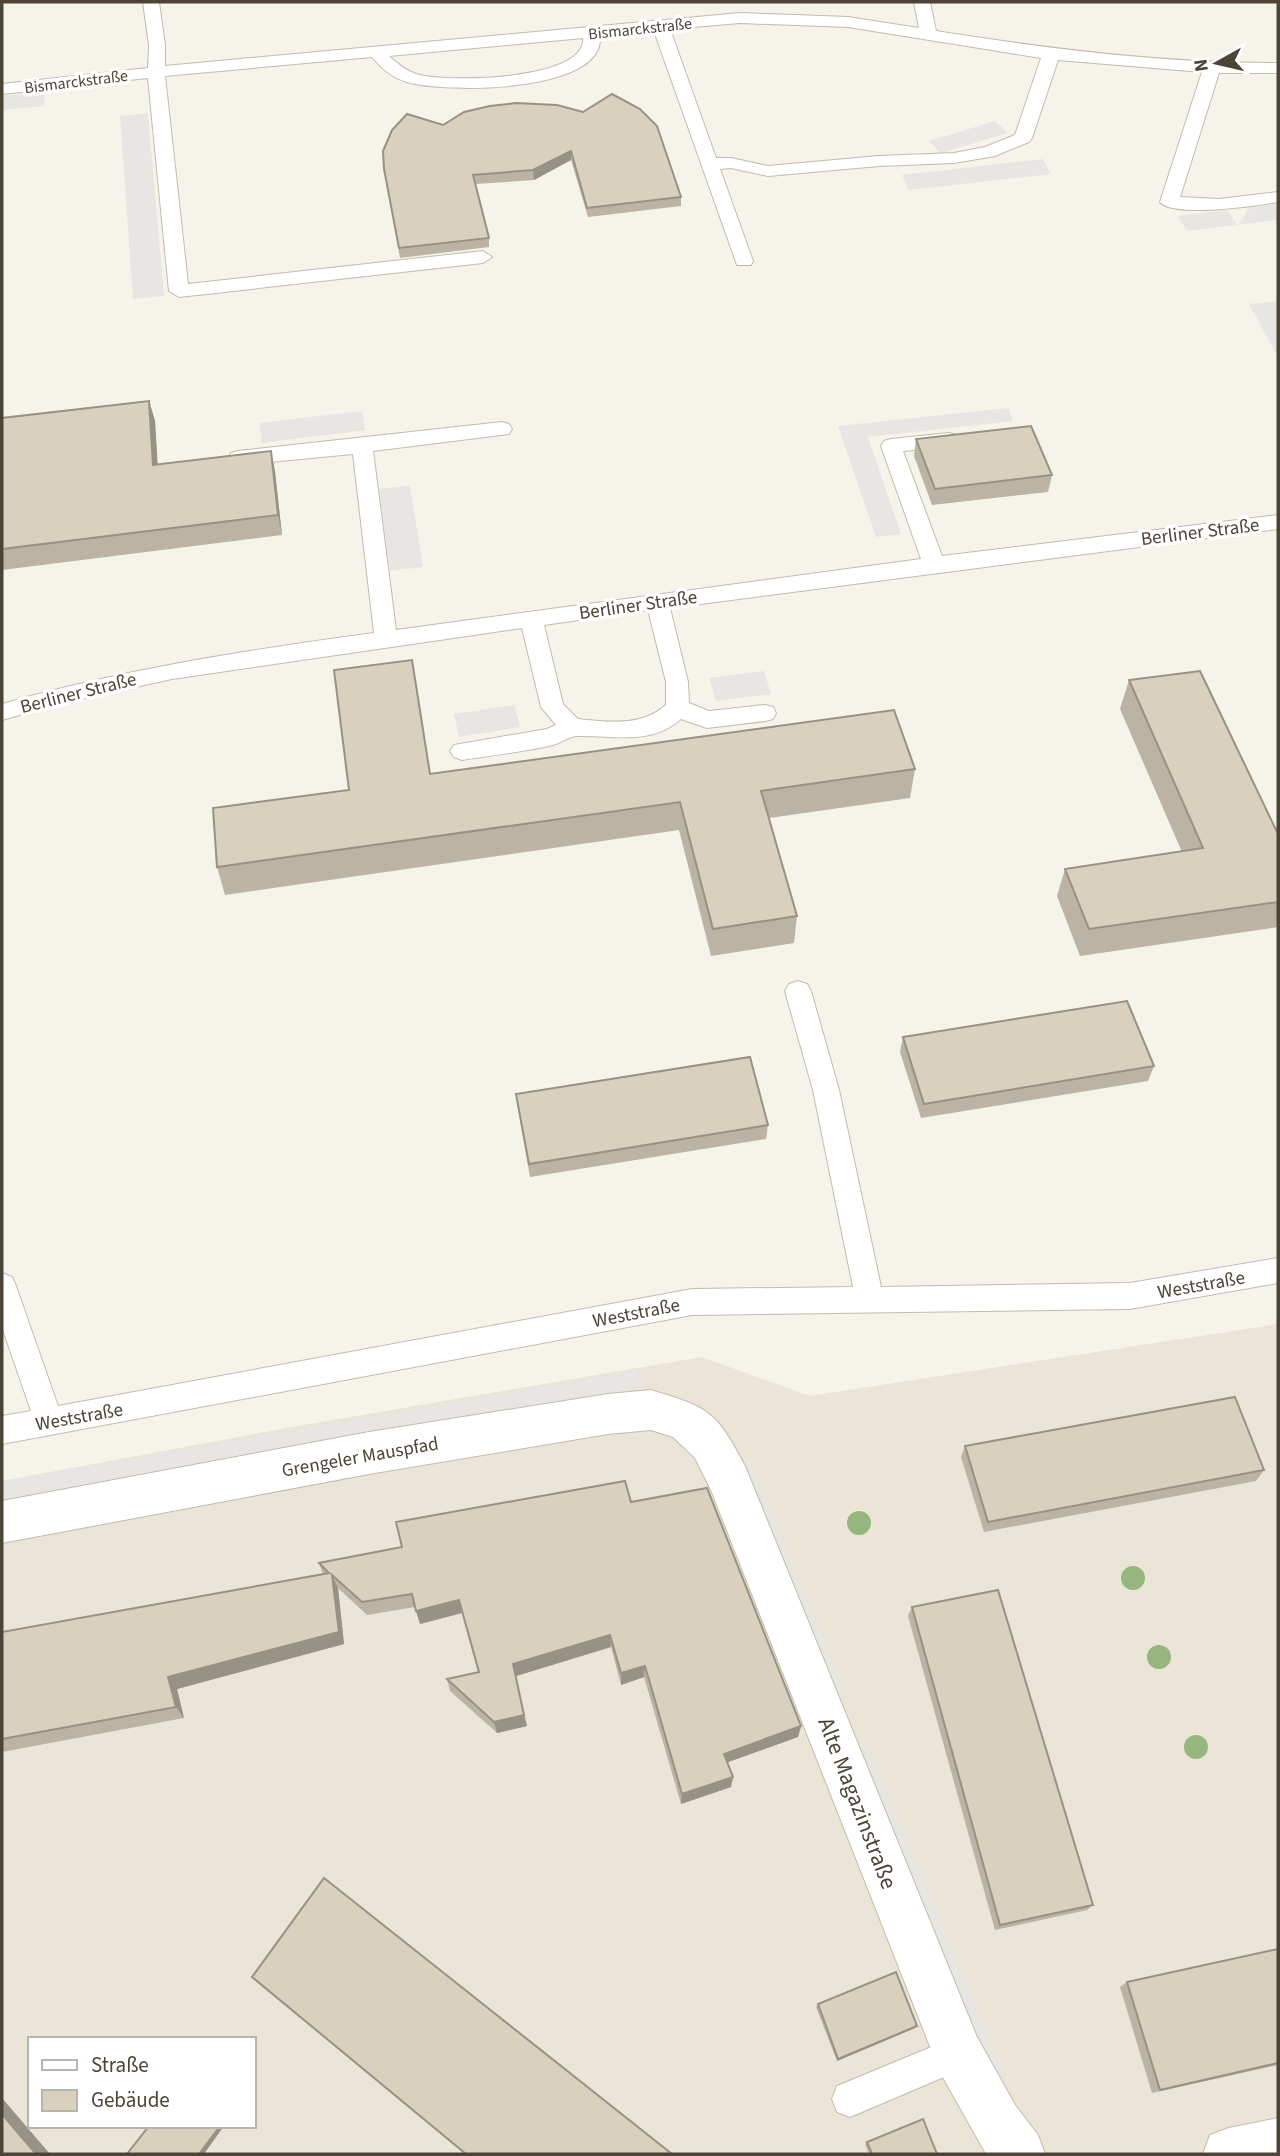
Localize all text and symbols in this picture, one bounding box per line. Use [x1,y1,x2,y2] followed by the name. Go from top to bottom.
[587,13,693,45] street label: Bismarckstraße
[1182,28,1252,98] north arrow
[1187,57,1216,73] text: N
[23,65,129,99] street label: Bismarckstraße
[1139,512,1261,553] street label: Berliner Straße
[577,584,699,627] street label: Berliner Straße
[17,666,139,721] street label: Berliner Straße
[1155,1265,1247,1306] street label: Weststraße
[590,1292,682,1335] street label: Weststraße
[33,1397,125,1438] street label: Weststraße
[280,1430,441,1485] street label: Grengeler Mauspfad
[810,1712,905,1894] street label: Alte Magazinstraße
[28,2037,256,2128] legend
[91,2050,149,2080] text: Straße
[91,2085,170,2115] text: Gebäude

